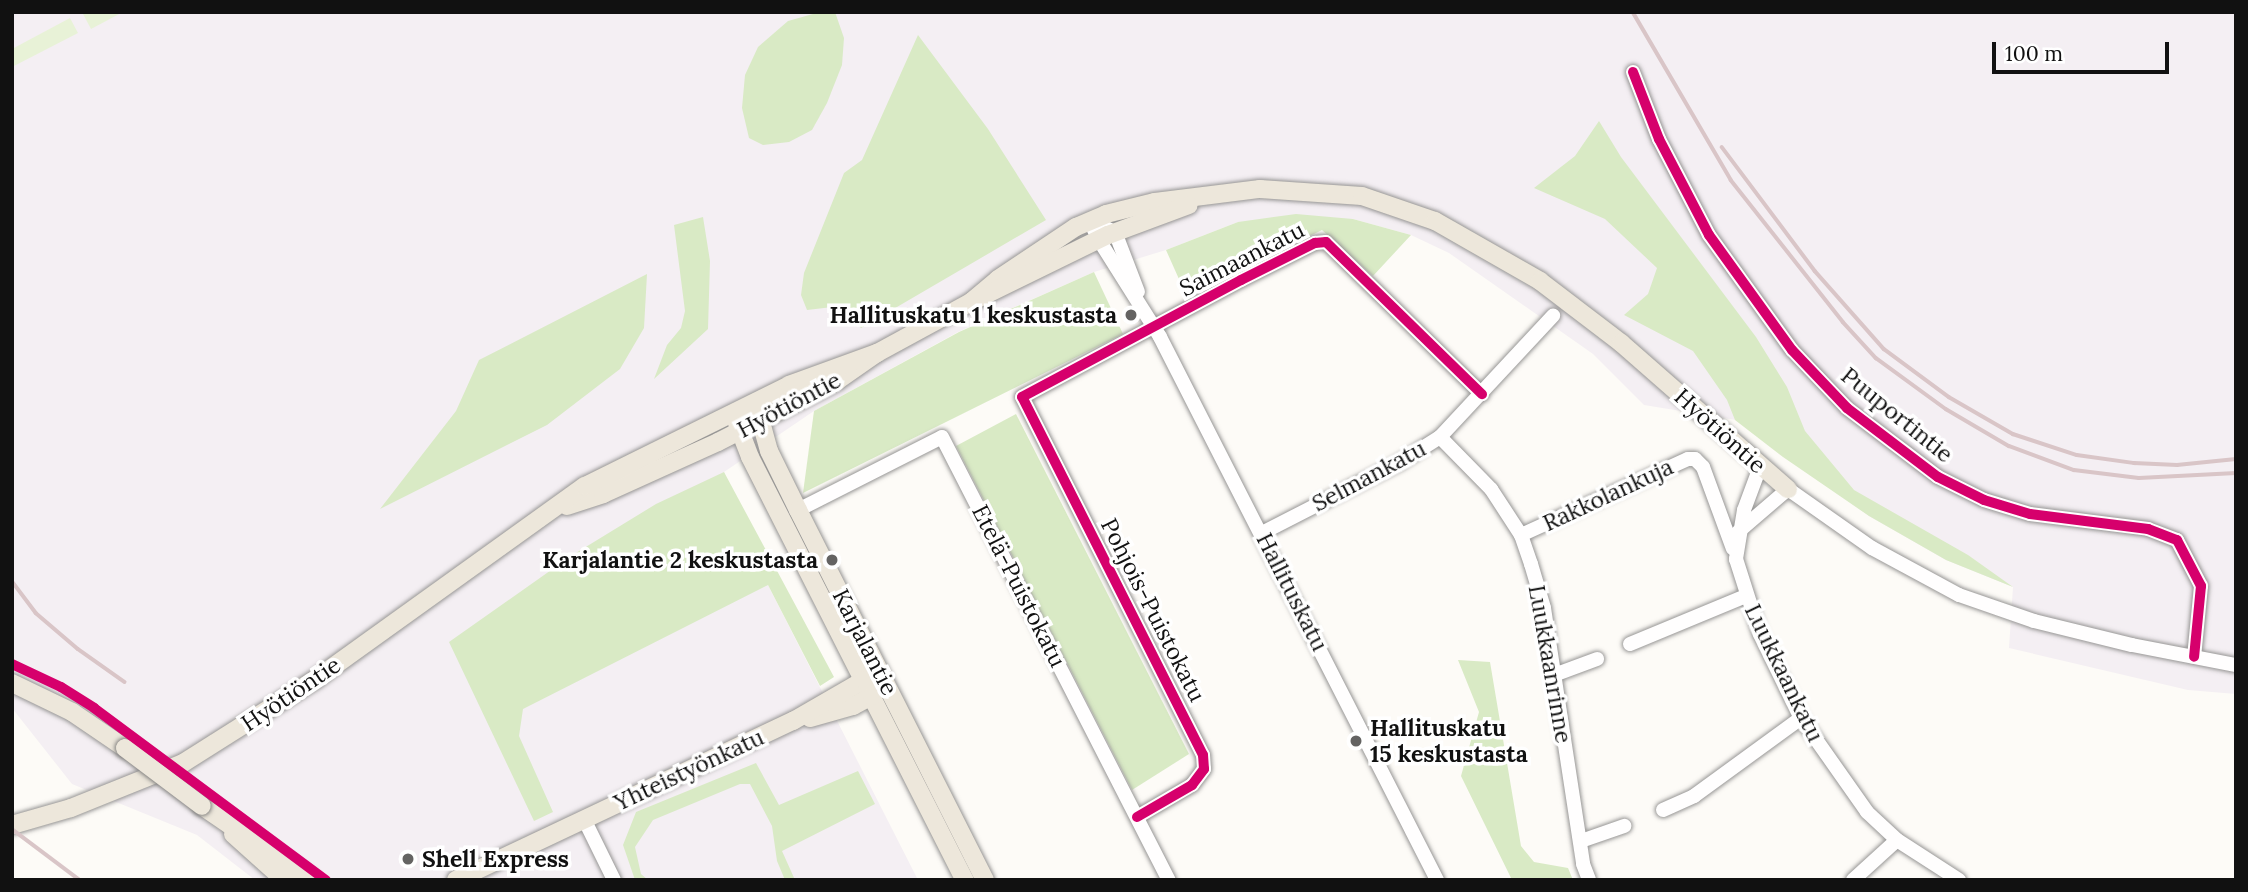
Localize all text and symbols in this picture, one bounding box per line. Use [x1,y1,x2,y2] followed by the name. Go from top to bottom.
[1996,28,2173,72] scale bar
[2005,40,2063,67] text: 100 m
[1175,216,1309,302] street label: Saimaankatu
[829,301,1117,329] place label: Hallituskatu 1 keskustasta
[1123,307,1139,323] marker: Hallituskatu 1 keskustasta
[1836,362,1958,468] street label: Puuportintie
[732,366,846,444] street label: Hyötiöntie
[1669,383,1771,479] street label: Hyötiöntie
[1307,435,1431,517] street label: Selmankatu
[1539,453,1677,537] street label: Rakkolankuja
[966,500,1072,672] street label: Etelä-Puistokatu
[1095,514,1211,706] street label: Pohjois-Puistokatu
[1250,528,1334,656] street label: Hallituskatu
[542,546,818,574] place label: Karjalantie 2 keskustasta
[824,552,840,568] marker: Karjalantie 2 keskustasta
[1523,583,1577,745] street label: Luukkaanrinne
[827,584,903,700] street label: Karjalantie
[1739,600,1829,746] street label: Luukkaankatu
[236,651,346,737] street label: Hyötiöntie
[1370,714,1528,768] place label: Hallituskatu 15 keskustasta
[610,723,768,817] street label: Yhteistyönkatu
[1348,733,1364,749] marker: Hallituskatu 15 keskustasta
[422,845,569,873] place label: Shell Express
[400,851,416,867] marker: Shell Express

